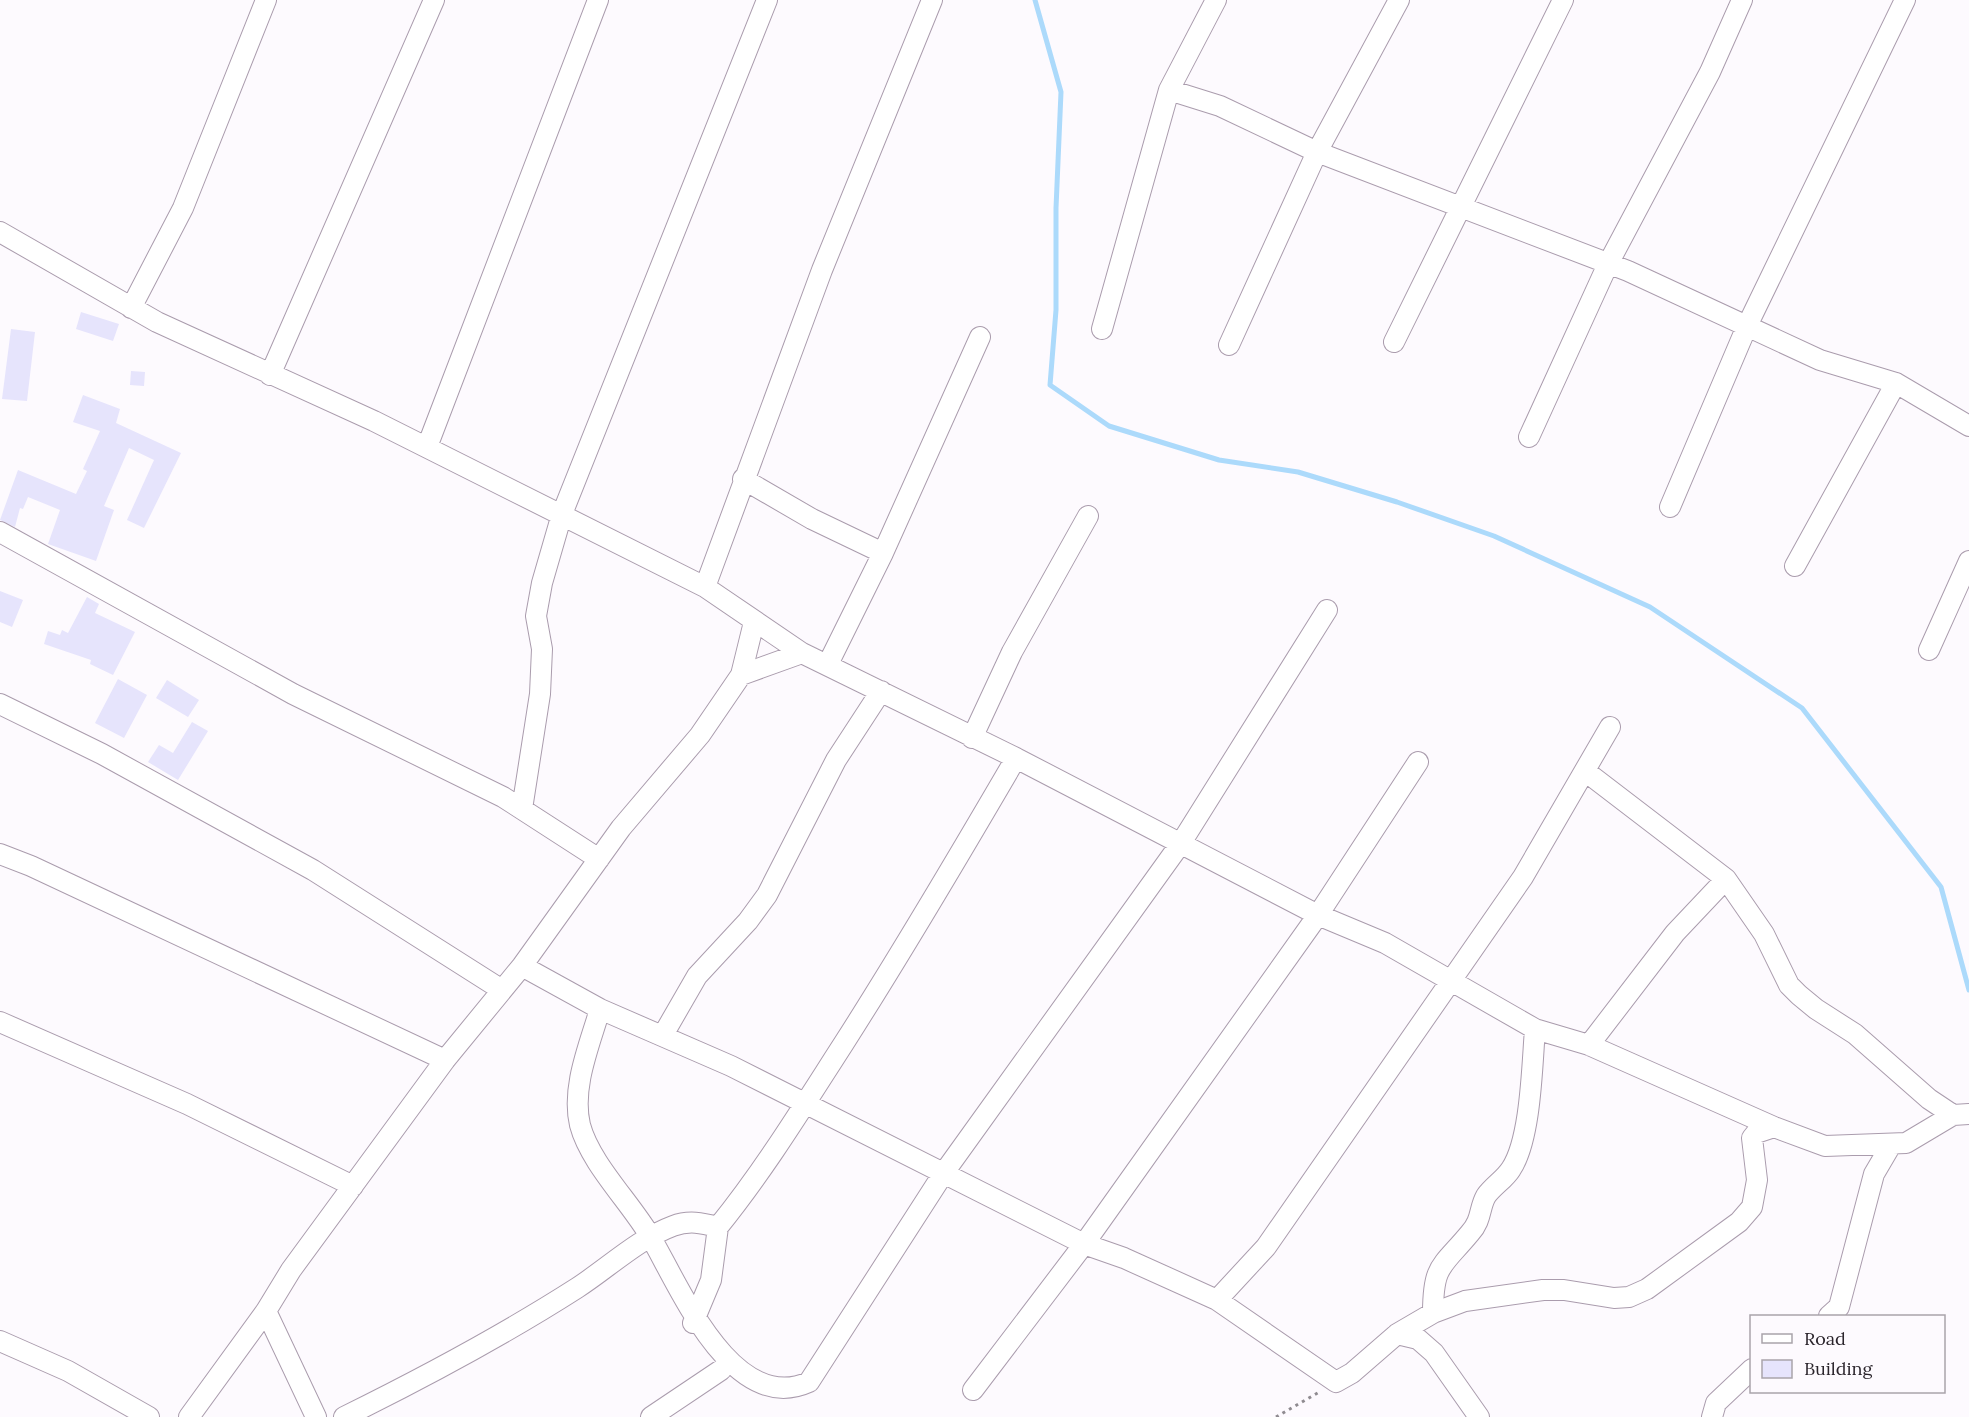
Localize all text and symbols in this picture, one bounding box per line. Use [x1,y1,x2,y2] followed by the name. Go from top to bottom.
[1750,1315,1945,1393] legend
[1804,1327,1846,1350] text: Road
[1804,1357,1874,1380] text: Building

